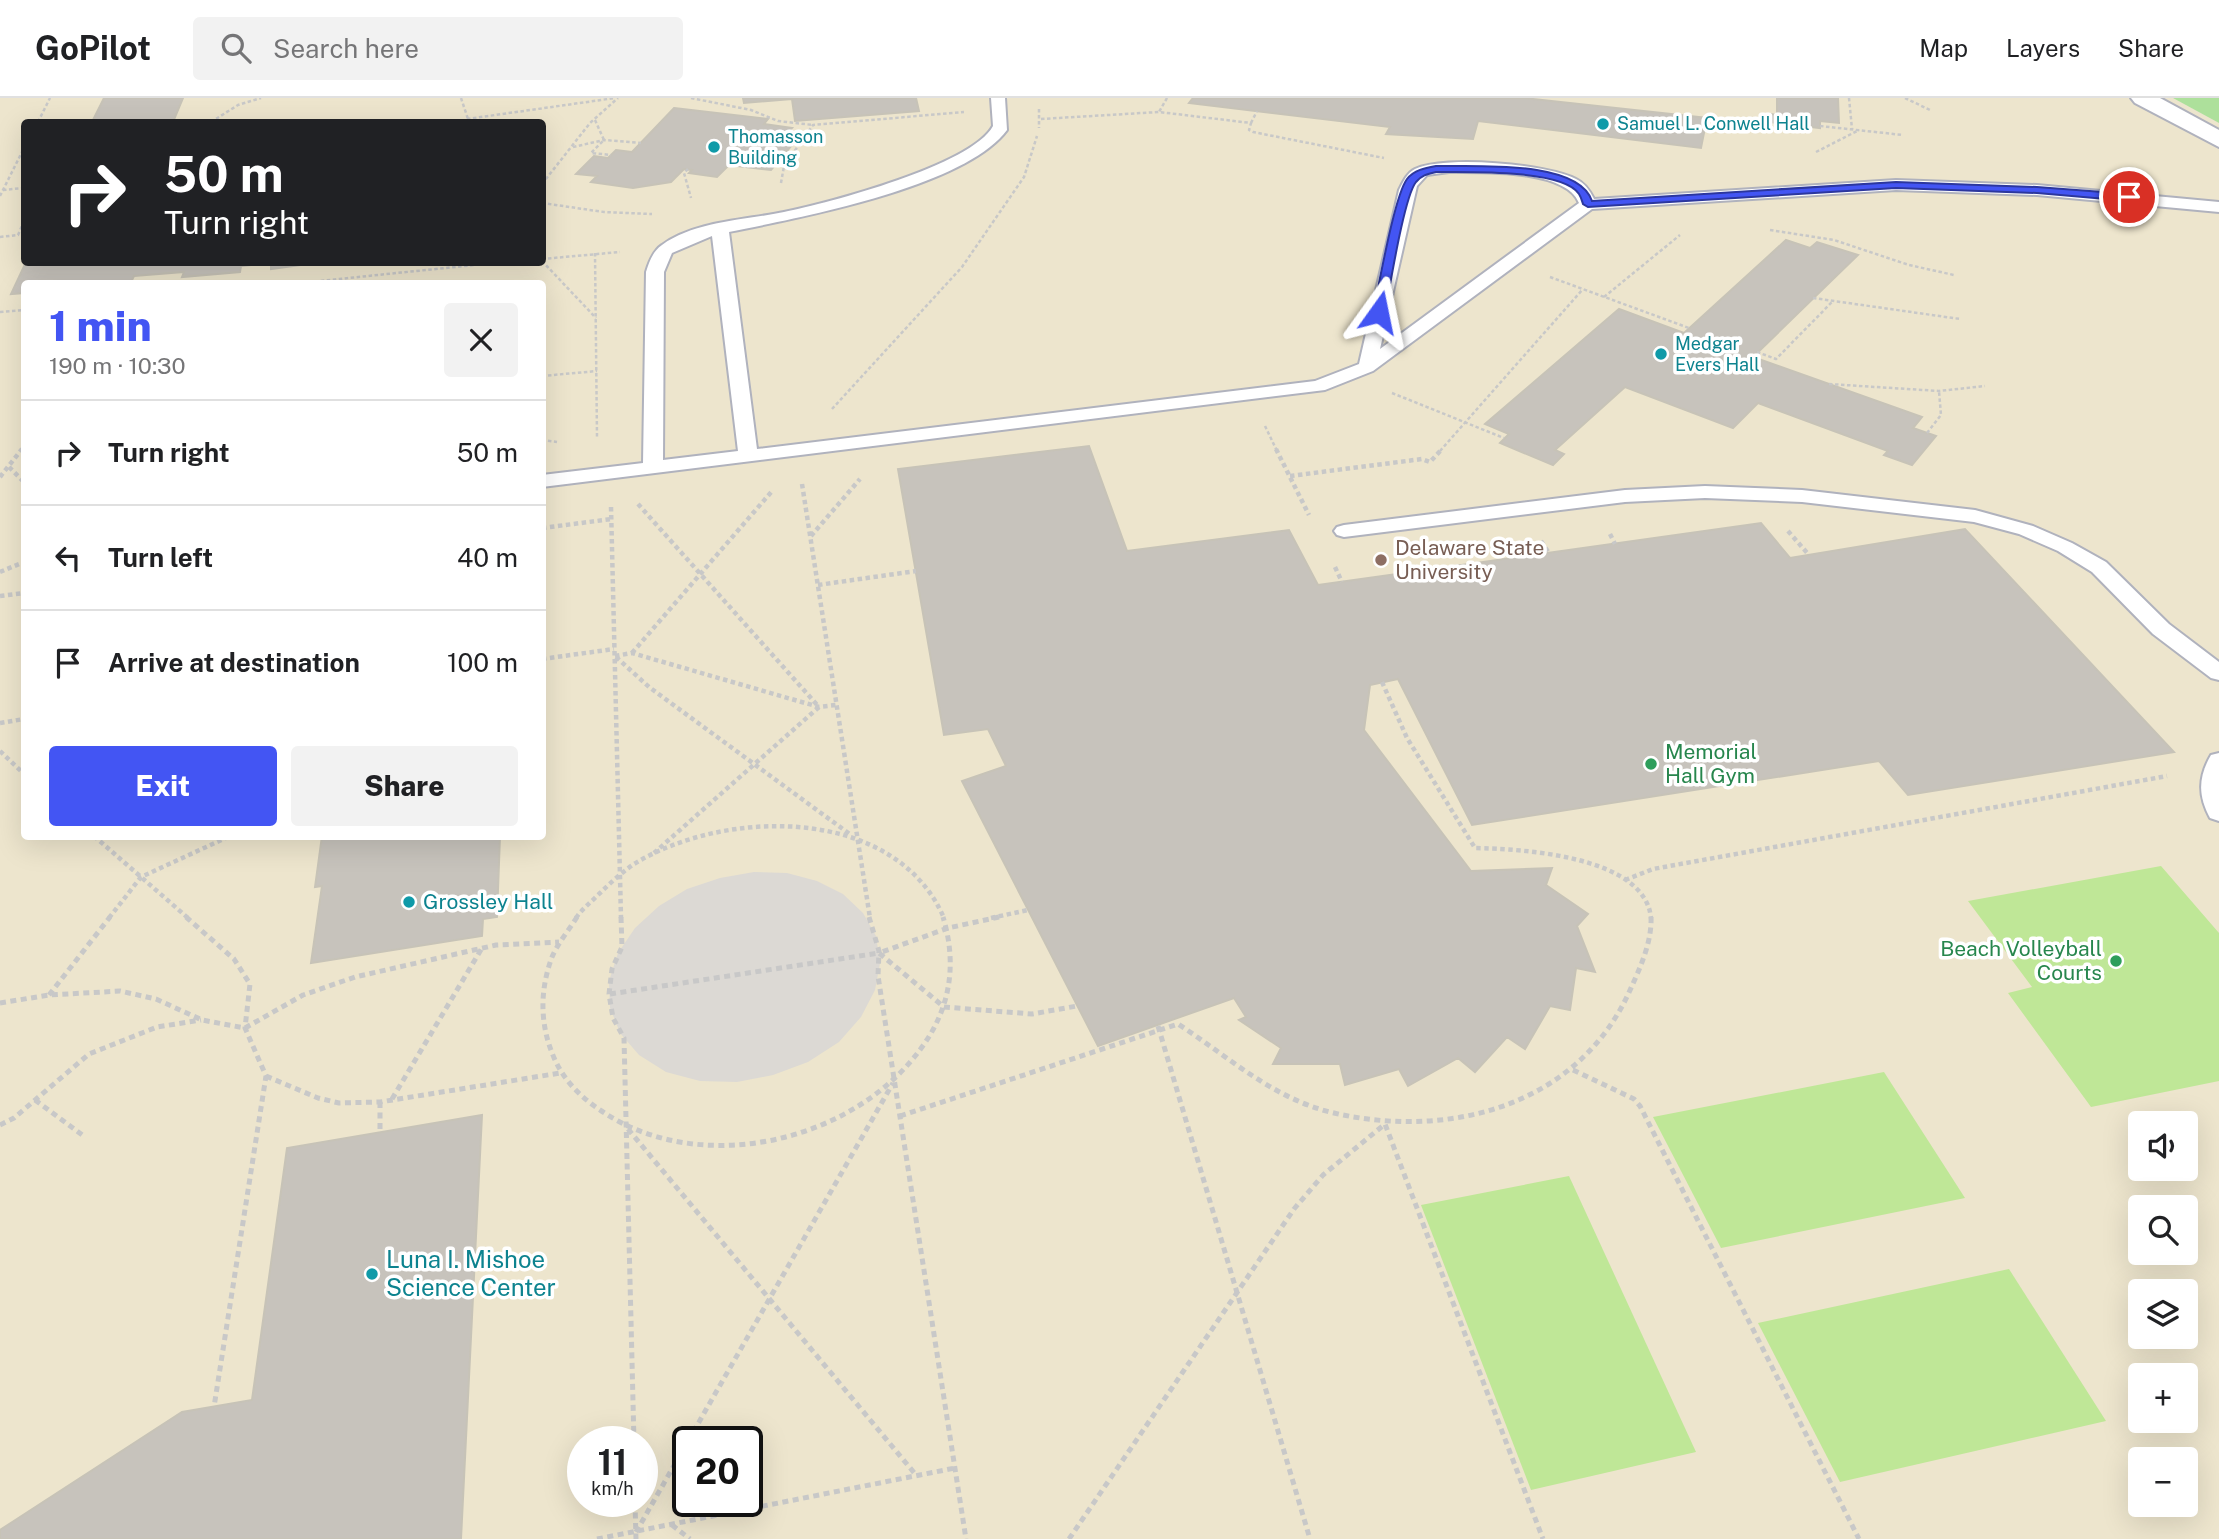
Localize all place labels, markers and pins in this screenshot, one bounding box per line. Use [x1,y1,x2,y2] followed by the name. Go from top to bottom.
[1617,113,1810,134] place label: Samuel L. Conwell Hall
[1595,116,1611,132] marker: Samuel L. Conwell Hall
[728,126,823,168] place label: Thomasson Building
[706,139,722,155] marker: Thomasson Building
[2099,167,2159,227] pin
[1675,333,1760,375] place label: Medgar Evers Hall
[1653,346,1669,362] marker: Medgar Evers Hall
[1395,535,1544,584] place label: Delaware State University
[1373,552,1389,568] marker: Delaware State University
[1665,739,1757,788] place label: Memorial Hall Gym
[1643,756,1659,772] marker: Memorial Hall Gym
[423,889,553,914] place label: Grossley Hall
[401,894,417,910] marker: Grossley Hall
[1940,936,2102,985] place label: Beach Volleyball Courts
[2108,953,2124,969] marker: Beach Volleyball Courts
[386,1245,556,1301] place label: Luna I. Mishoe Science Center
[364,1266,380,1282] marker: Luna I. Mishoe Science Center

